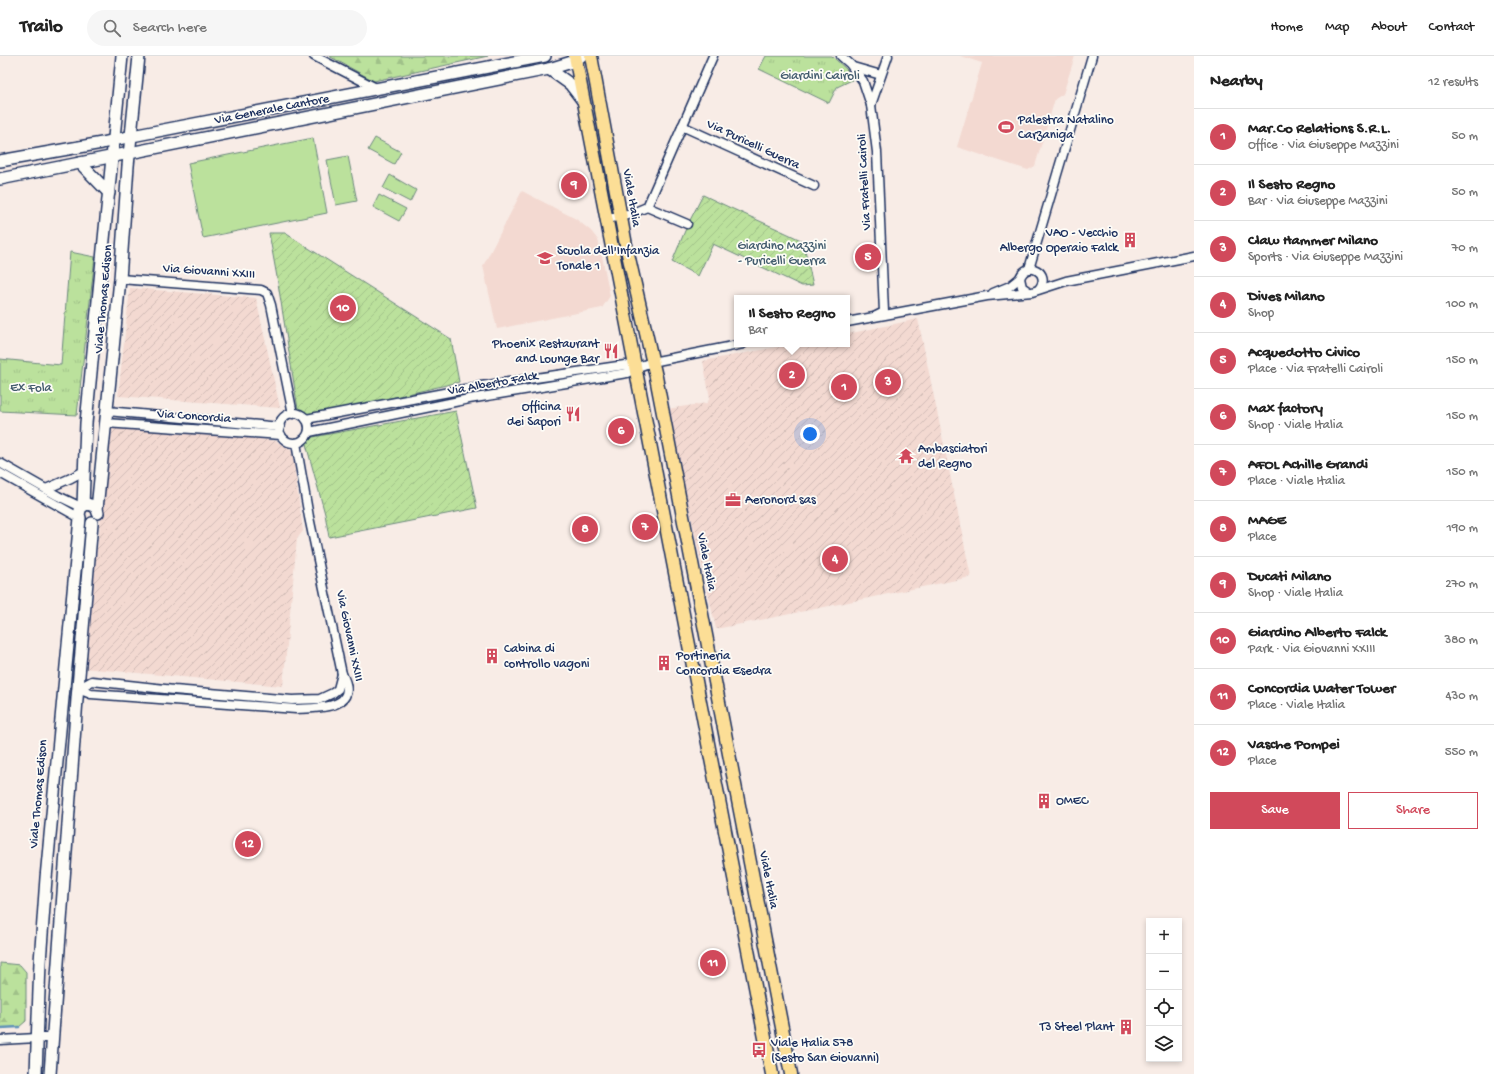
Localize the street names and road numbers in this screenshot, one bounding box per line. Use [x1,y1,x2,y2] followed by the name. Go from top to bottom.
[212,91,331,129] street label: Via Generale Cantore
[703,116,803,174] street label: Via Puricelli Guerra
[855,133,875,232] street label: Via Fratelli Cairoli
[618,167,644,229] street label: Viale Italia
[92,243,116,355] street label: Viale Thomas Edison
[161,261,256,283] street label: Via Giovanni XXIII
[446,368,540,399] street label: Via Alberto Falck
[156,407,232,427] street label: Via Concordia
[693,531,719,593] street label: Viale Italia
[332,588,366,683] street label: Via Giovanni XXIII
[27,738,51,850] street label: Viale Thomas Edison
[755,849,781,911] street label: Viale Italia

